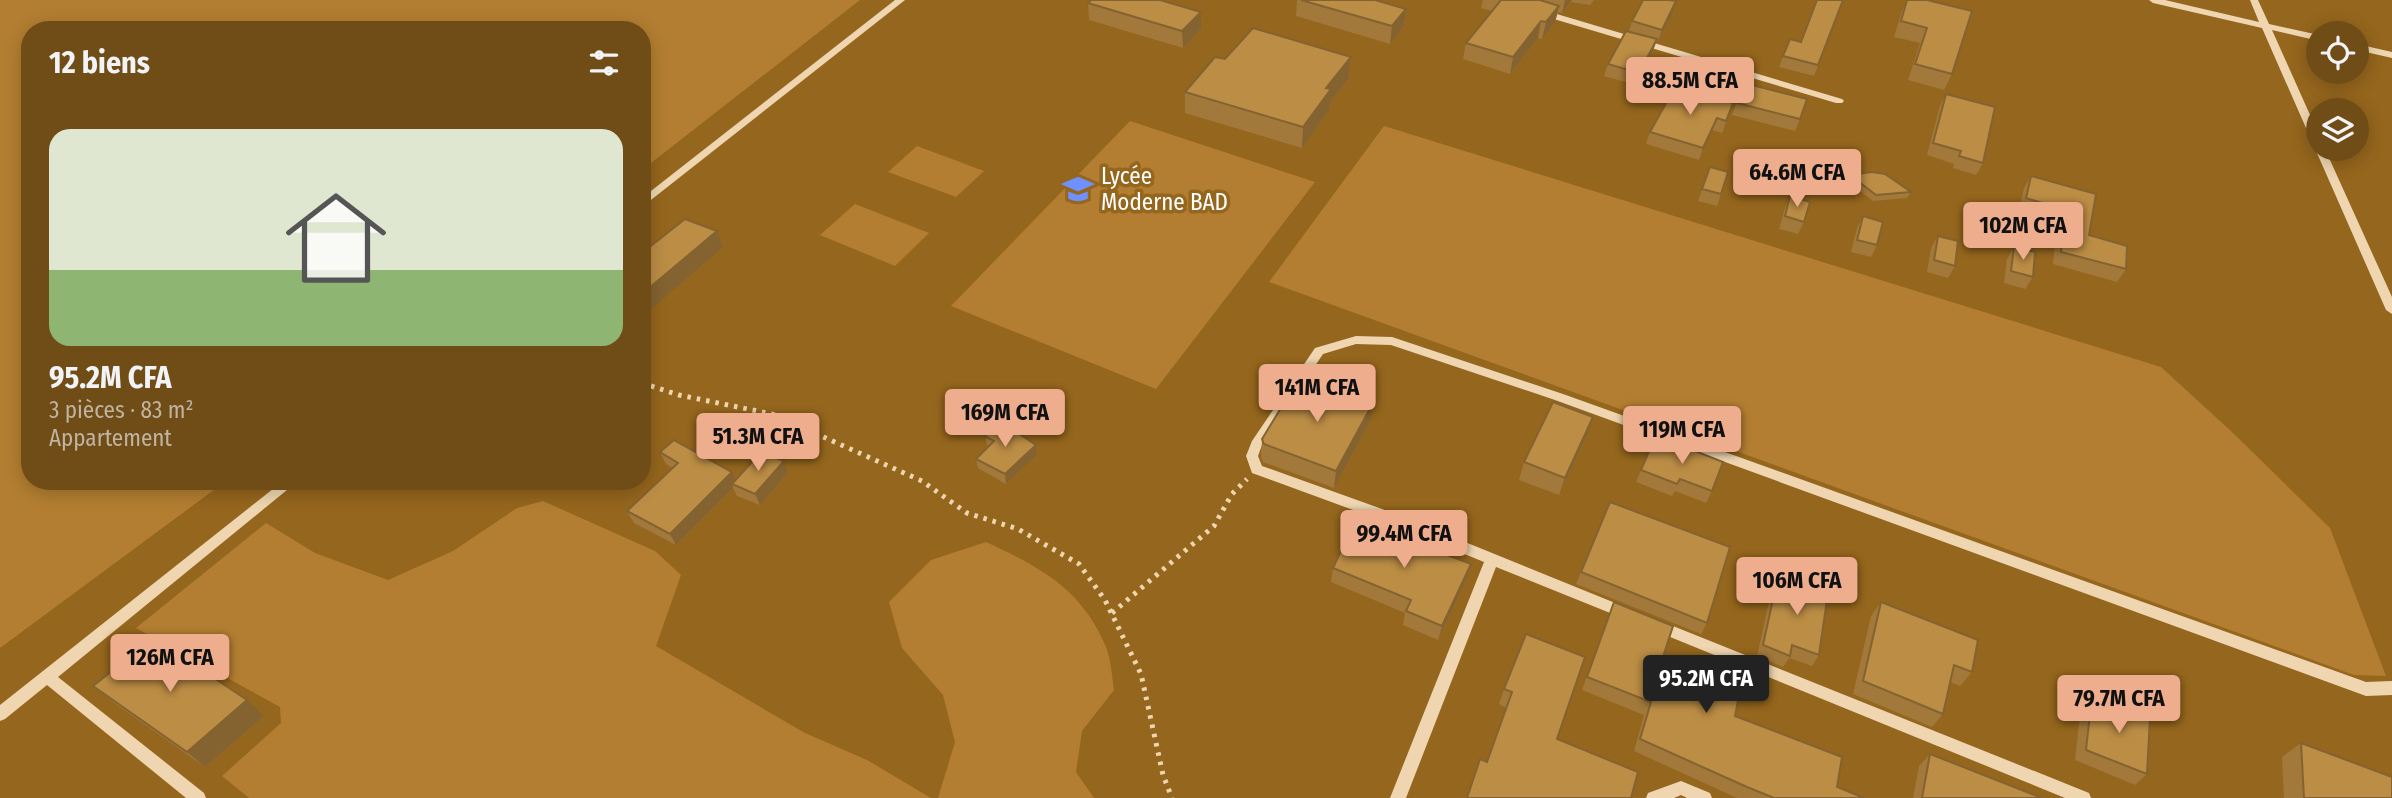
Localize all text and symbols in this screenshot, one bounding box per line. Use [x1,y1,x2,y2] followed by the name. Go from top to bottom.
[2306,21,2369,161] map controls
[2306,21,2369,84] button: locate
[585,44,623,82] icon: filters
[49,45,150,81] text: 12 biens
[1610,58,1770,117] pin: 88.5M CFA
[1642,66,1738,94] text: 88.5M CFA
[2306,98,2369,161] button: layers
[1717,150,1877,209] pin: 64.6M CFA
[1749,158,1845,186] text: 64.6M CFA
[1101,162,1228,216] place label: Lycée Moderne BAD
[1061,172,1095,206] school or university icon: Lycée Moderne BAD
[273,175,399,301] icon: home
[1951,202,2095,262] pin: 102M CFA
[1979,211,2067,239] text: 102M CFA
[49,360,172,396] text: 95.2M CFA
[1245,364,1389,424] pin: 141M CFA
[1275,373,1359,401] text: 141M CFA
[933,390,1077,449] pin: 169M CFA
[49,396,194,424] text: 3 pièces · 83 m²
[961,398,1049,426] text: 169M CFA
[1610,406,1754,466] pin: 119M CFA
[678,414,838,473] pin: 51.3M CFA
[1639,415,1725,443] text: 119M CFA
[712,422,804,450] text: 51.3M CFA
[49,424,172,452] text: Appartement
[1324,510,1484,570] pin: 99.4M CFA
[1356,519,1452,547] text: 99.4M CFA
[1725,558,1869,617] pin: 106M CFA
[1752,566,1842,594] text: 106M CFA
[98,634,242,694] pin: 126M CFA
[126,643,214,671] text: 126M CFA
[1626,656,1786,715] pin: 95.2M CFA
[1659,664,1753,692] text: 95.2M CFA
[2039,676,2199,735] pin: 79.7M CFA
[2073,684,2165,712] text: 79.7M CFA

